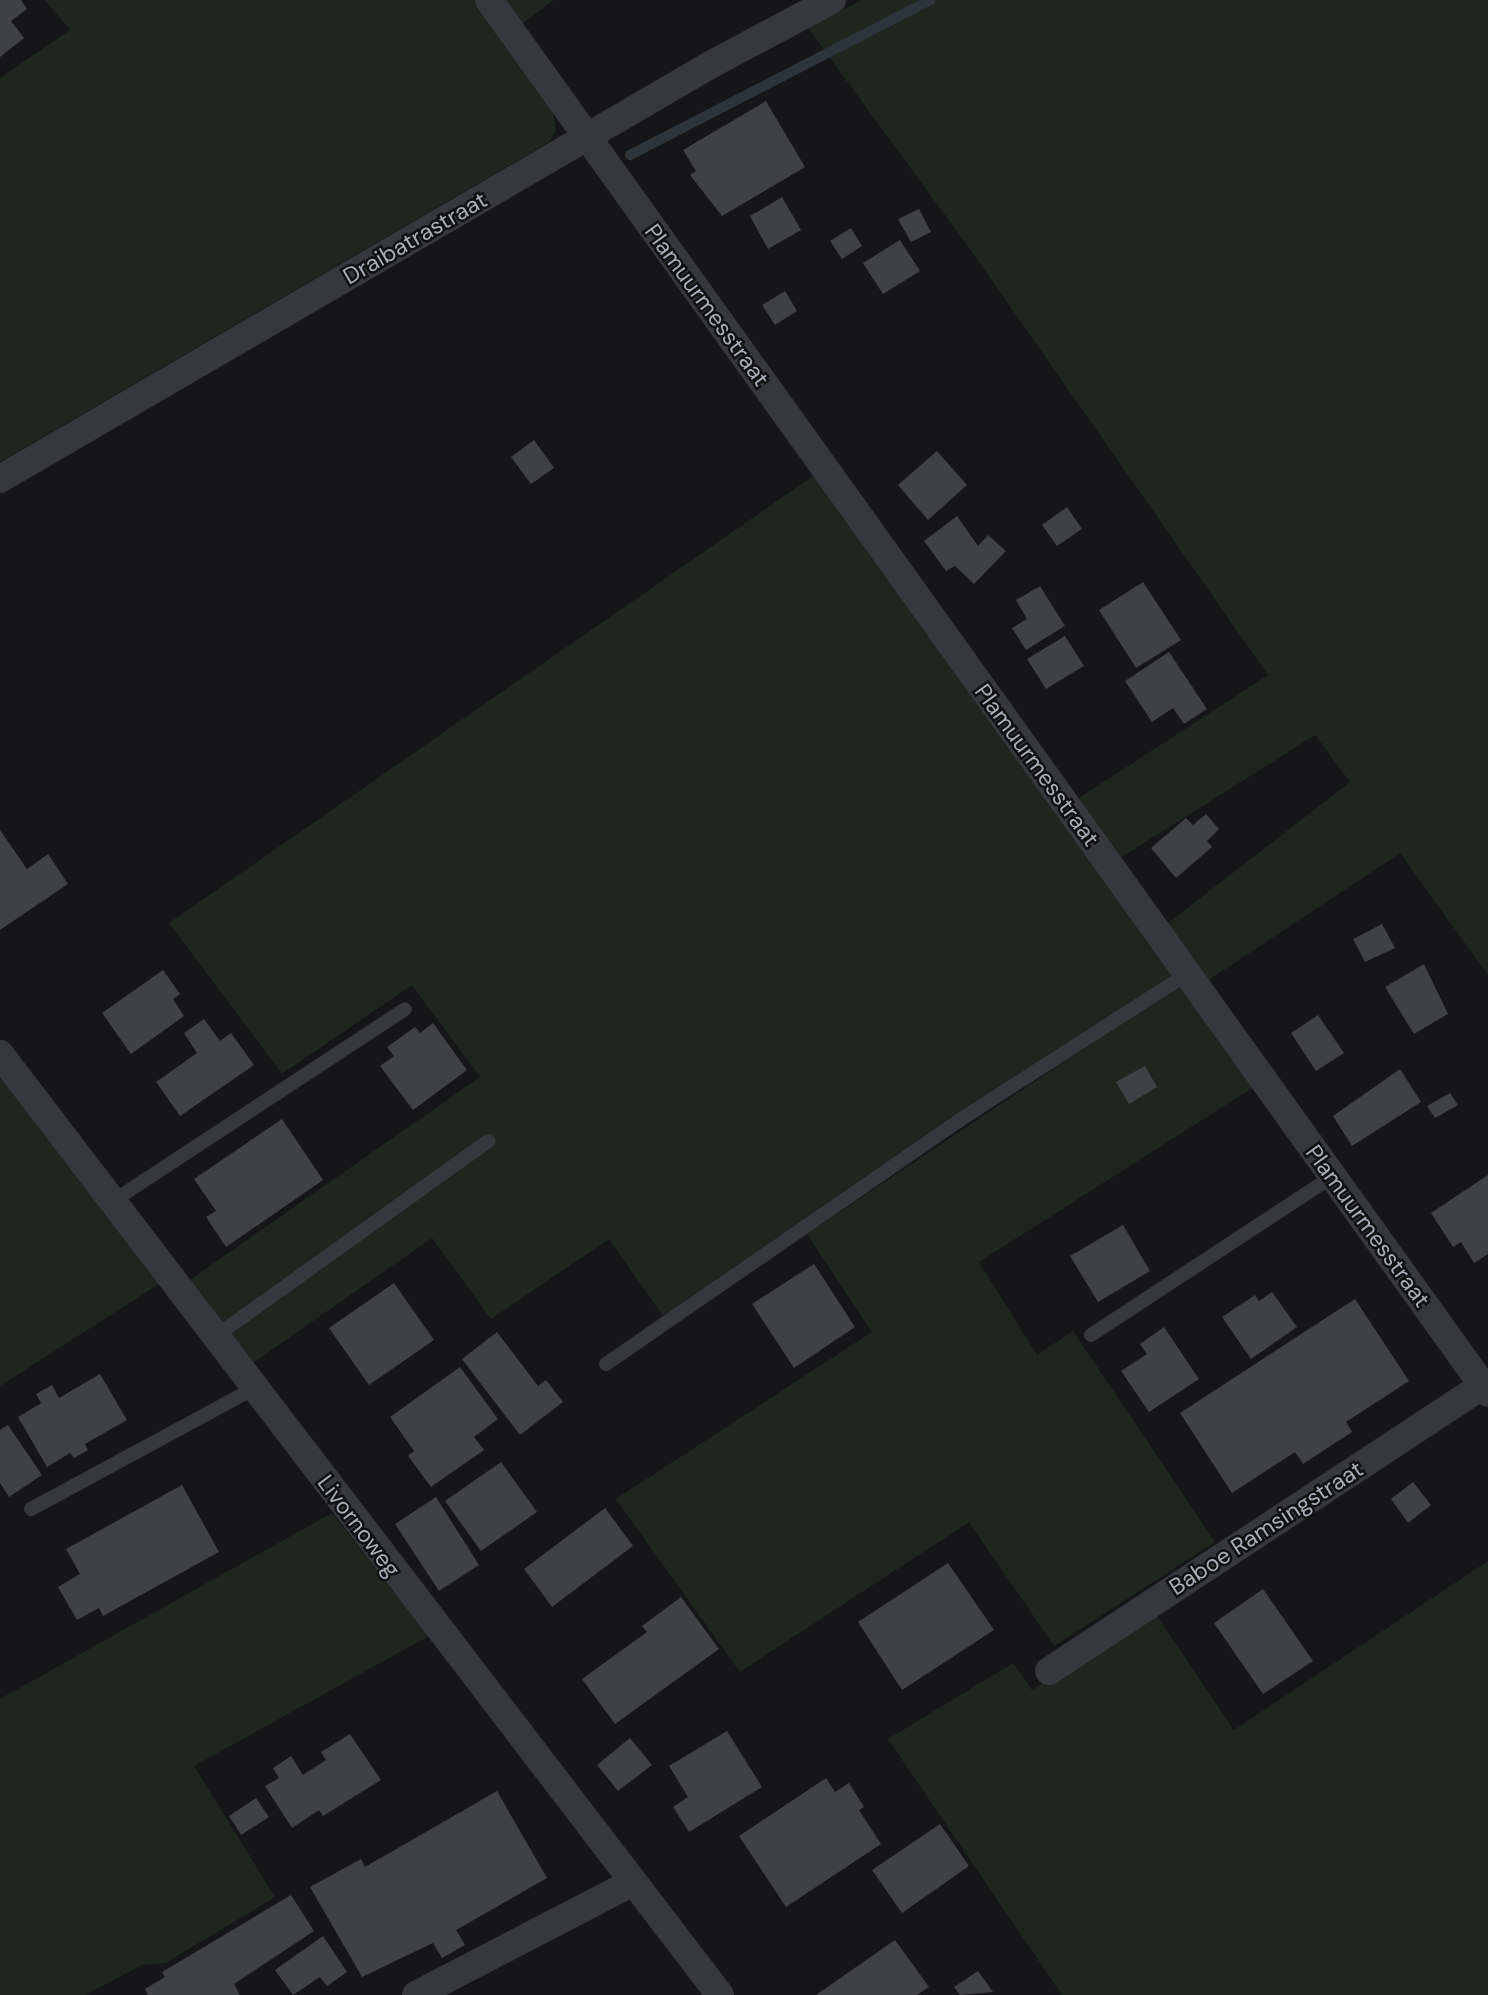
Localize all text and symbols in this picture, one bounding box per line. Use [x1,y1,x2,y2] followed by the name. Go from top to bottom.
[338,186,492,290] street label: Draibatrastraat
[639,219,775,391] street label: Plamuurmesstraat
[969,679,1105,851] street label: Plamuurmesstraat
[1300,1140,1436,1312] street label: Plamuurmesstraat
[1164,1455,1368,1601] street label: Baboe Ramsingstraat
[312,1470,406,1582] street label: Livornoweg

